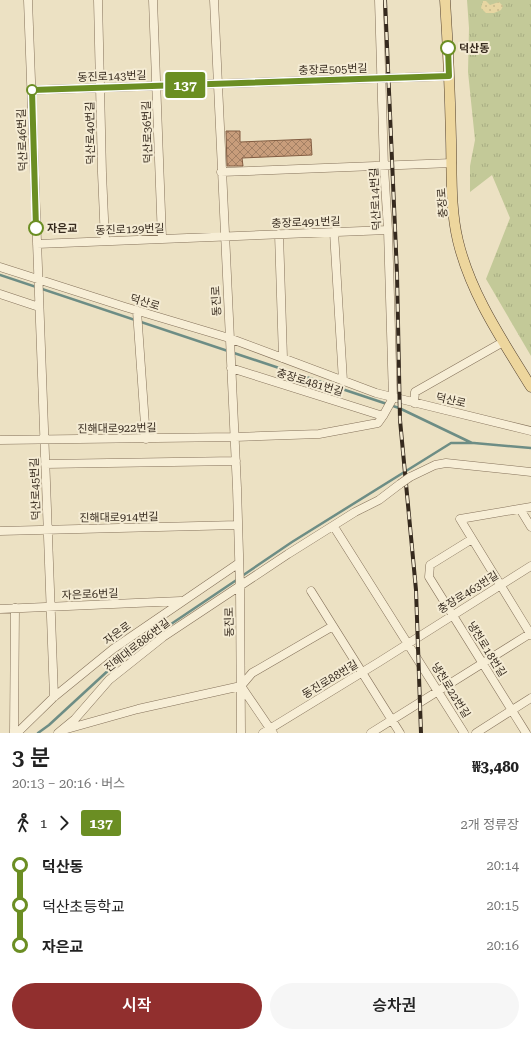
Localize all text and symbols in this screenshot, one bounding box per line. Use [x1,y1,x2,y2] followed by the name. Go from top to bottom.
[440,40,456,56] marker: 덕산동
[459,42,489,55] place label: 덕산동
[298,62,368,77] street label: 충장로505번길
[77,69,147,84] street label: 동진로143번길
[162,72,208,98] line badge: 137
[173,77,197,93] text: 137
[26,84,38,96] unlabelled marker
[140,100,155,164] street label: 덕산로36번길
[83,101,98,165] street label: 덕산로40번길
[15,108,30,172] street label: 덕산로46번길
[367,167,384,231] street label: 덕산로14번길
[435,187,450,219] street label: 충장로
[271,215,341,230] street label: 충장로491번길
[28,220,44,236] marker: 자은교
[47,222,77,235] place label: 자은교
[95,222,165,237] street label: 동진로129번길
[209,285,224,316] street label: 동진로
[128,292,161,313] street label: 덕산로
[275,366,345,399] street label: 충장로481번길
[435,391,467,410] street label: 덕산로
[77,421,157,436] street label: 진해대로922번길
[28,457,43,521] street label: 덕산로45번길
[79,510,159,525] street label: 진해대로914번길
[436,569,501,616] street label: 충장로463번길
[61,587,119,602] street label: 자은로6번길
[223,607,236,637] street label: 동진로
[102,616,173,675] street label: 진해대로886번길
[101,619,133,648] street label: 자은로
[464,619,509,679] street label: 냉천로18번길
[300,658,361,701] street label: 동진로88번길
[428,660,473,720] street label: 냉천로22번길
[12,745,50,770] text: 3 분
[472,758,519,776] text: ₩3,480
[12,776,125,791] text: 20:13 – 20:16 · 버스
[12,812,34,834] icon: walk
[53,812,75,834] icon: forward
[89,815,113,831] text: 137
[40,816,47,831] text: 1
[461,817,519,832] text: 2개 정류장
[42,858,83,876] text: 덕산동
[487,858,519,873] text: 20:14
[42,898,125,916] text: 덕산초등학교
[487,898,519,913] text: 20:15
[42,938,83,956] text: 자은교
[487,938,519,953] text: 20:16
[12,983,262,1029] button: 시작
[270,983,519,1029] button: 승차권

